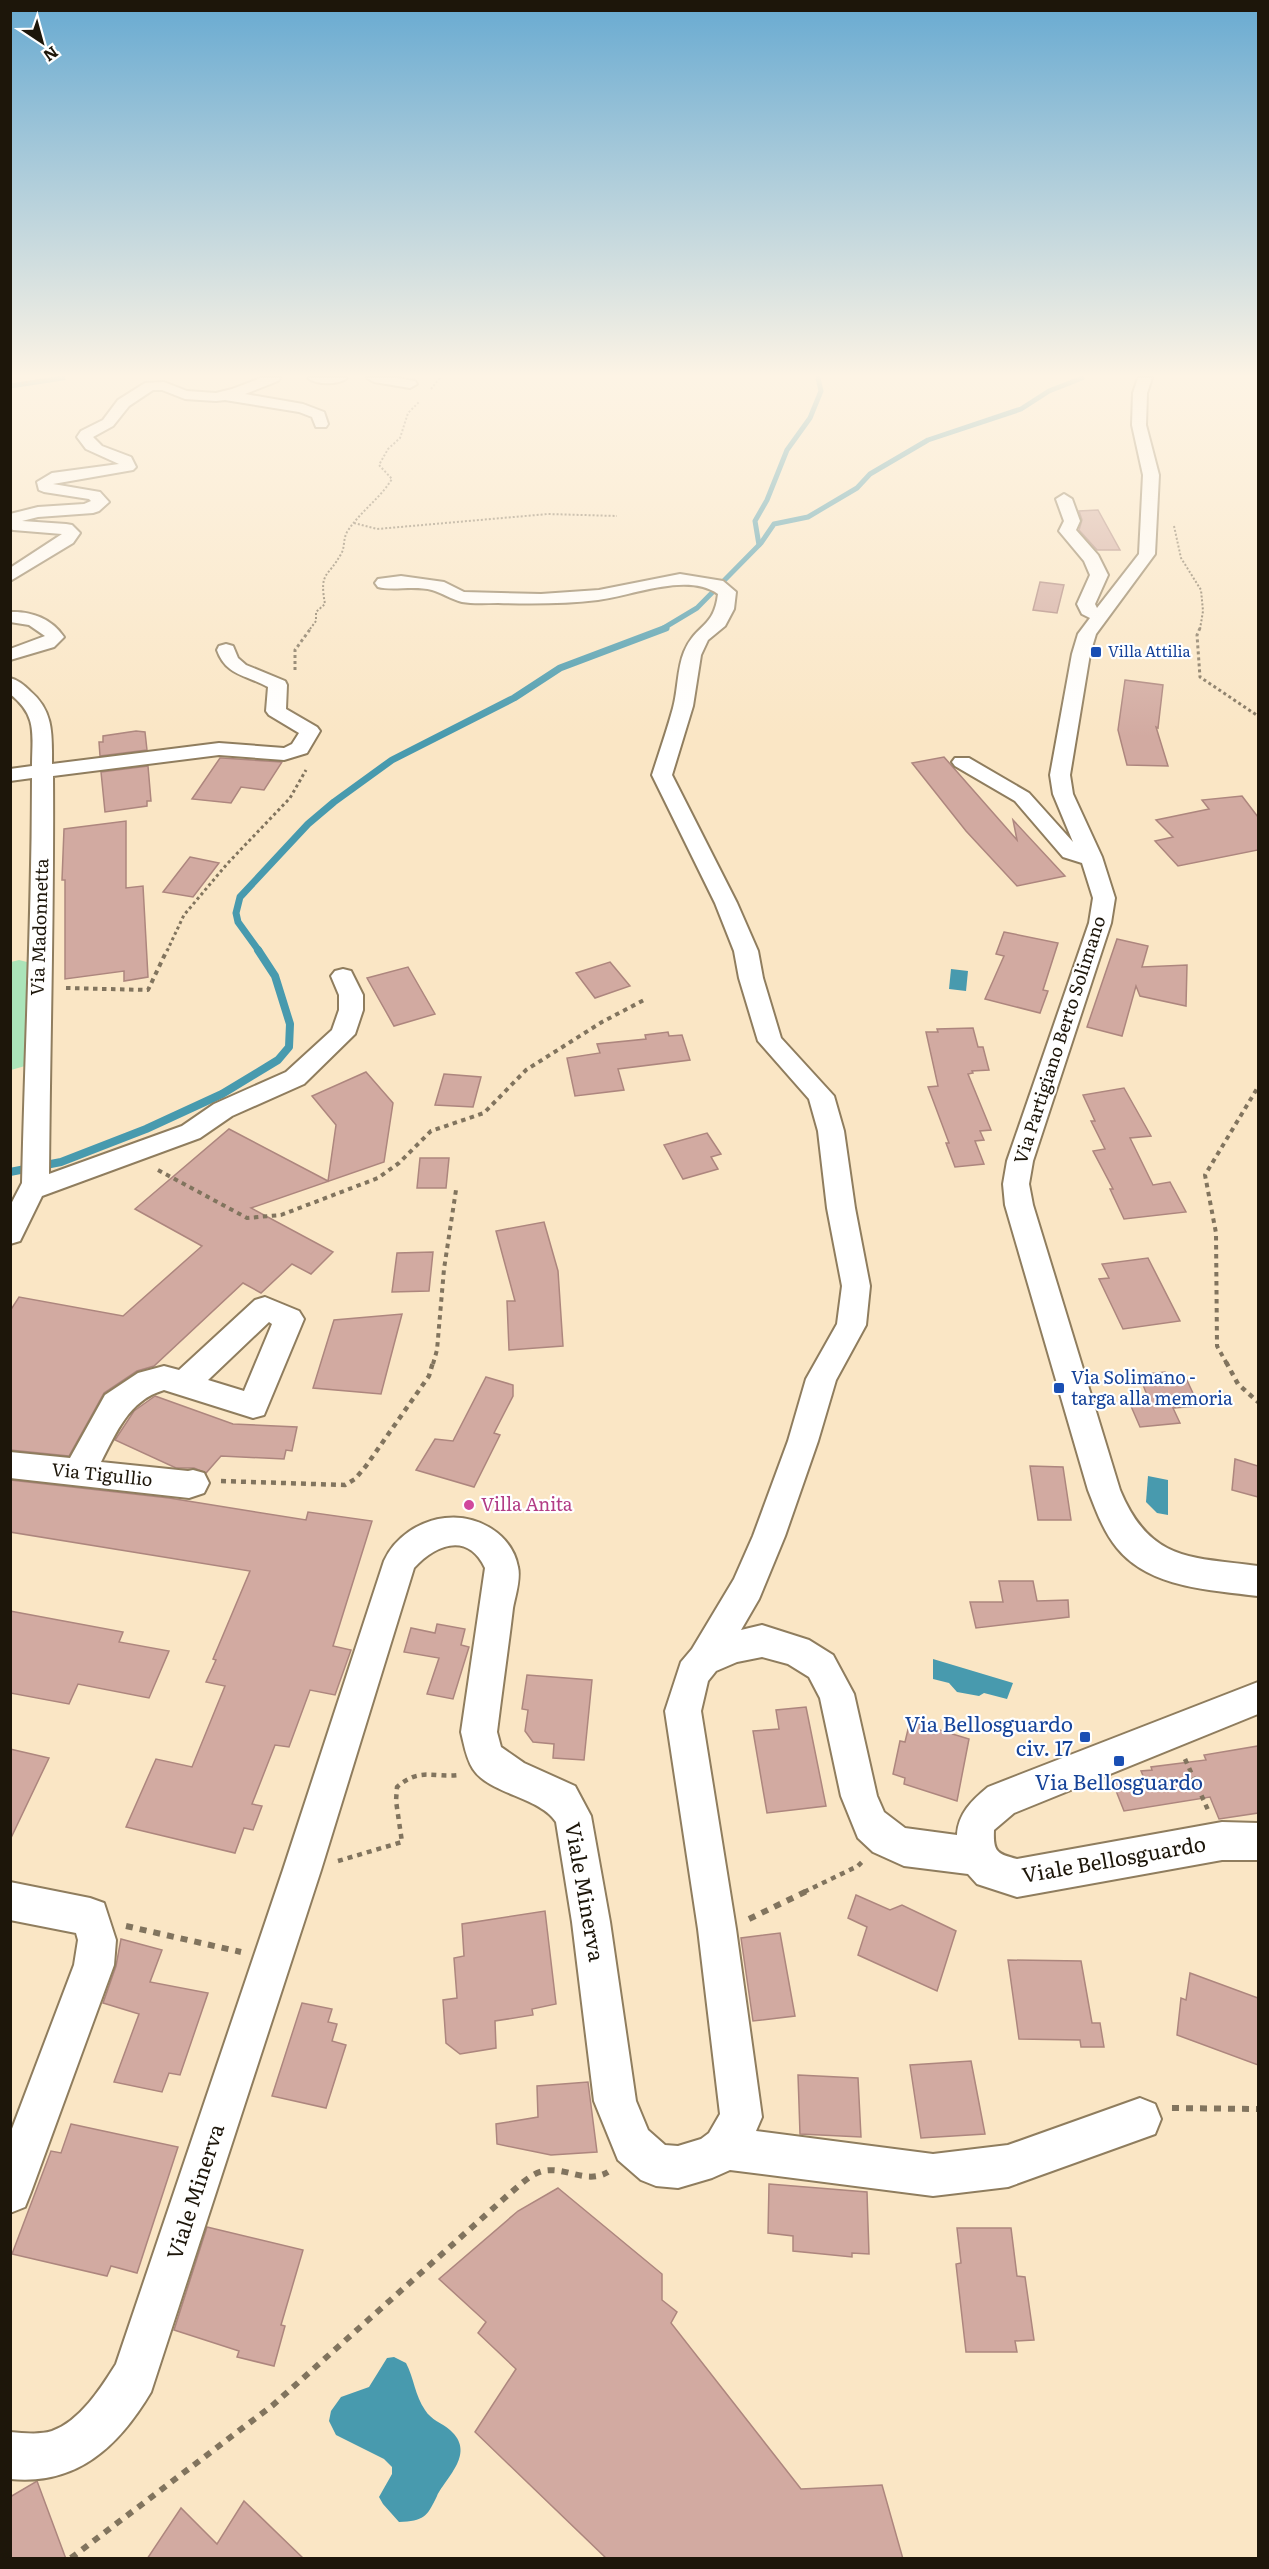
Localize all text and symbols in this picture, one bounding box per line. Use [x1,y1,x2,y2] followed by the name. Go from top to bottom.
[12,12,72,72] north arrow
[39,41,64,69] text: N
[1108,639,1191,662] place label: Villa Attilia
[1089,645,1103,659] marker: Villa Attilia
[23,857,54,996] street label: Via Madonnetta
[1006,912,1111,1167] street label: Via Partigiano Berto Solimano
[1071,1363,1233,1411] place label: Via Solimano - targa alla memoria
[1052,1381,1066,1395] marker: Via Solimano - targa alla memoria
[50,1455,154,1492] street label: Via Tigullio
[481,1490,573,1517] place label: Villa Anita
[462,1498,476,1512] marker: Villa Anita
[905,1707,1073,1762] place label: Via Bellosguardo civ. 17
[1078,1730,1092,1744] marker: Via Bellosguardo civ. 17
[1112,1754,1126,1768] marker: Via Bellosguardo
[1035,1765,1203,1796] place label: Via Bellosguardo
[559,1819,614,1964] street label: Viale Minerva
[1019,1826,1208,1889] street label: Viale Bellosguardo
[157,2119,230,2263] street label: Viale Minerva

